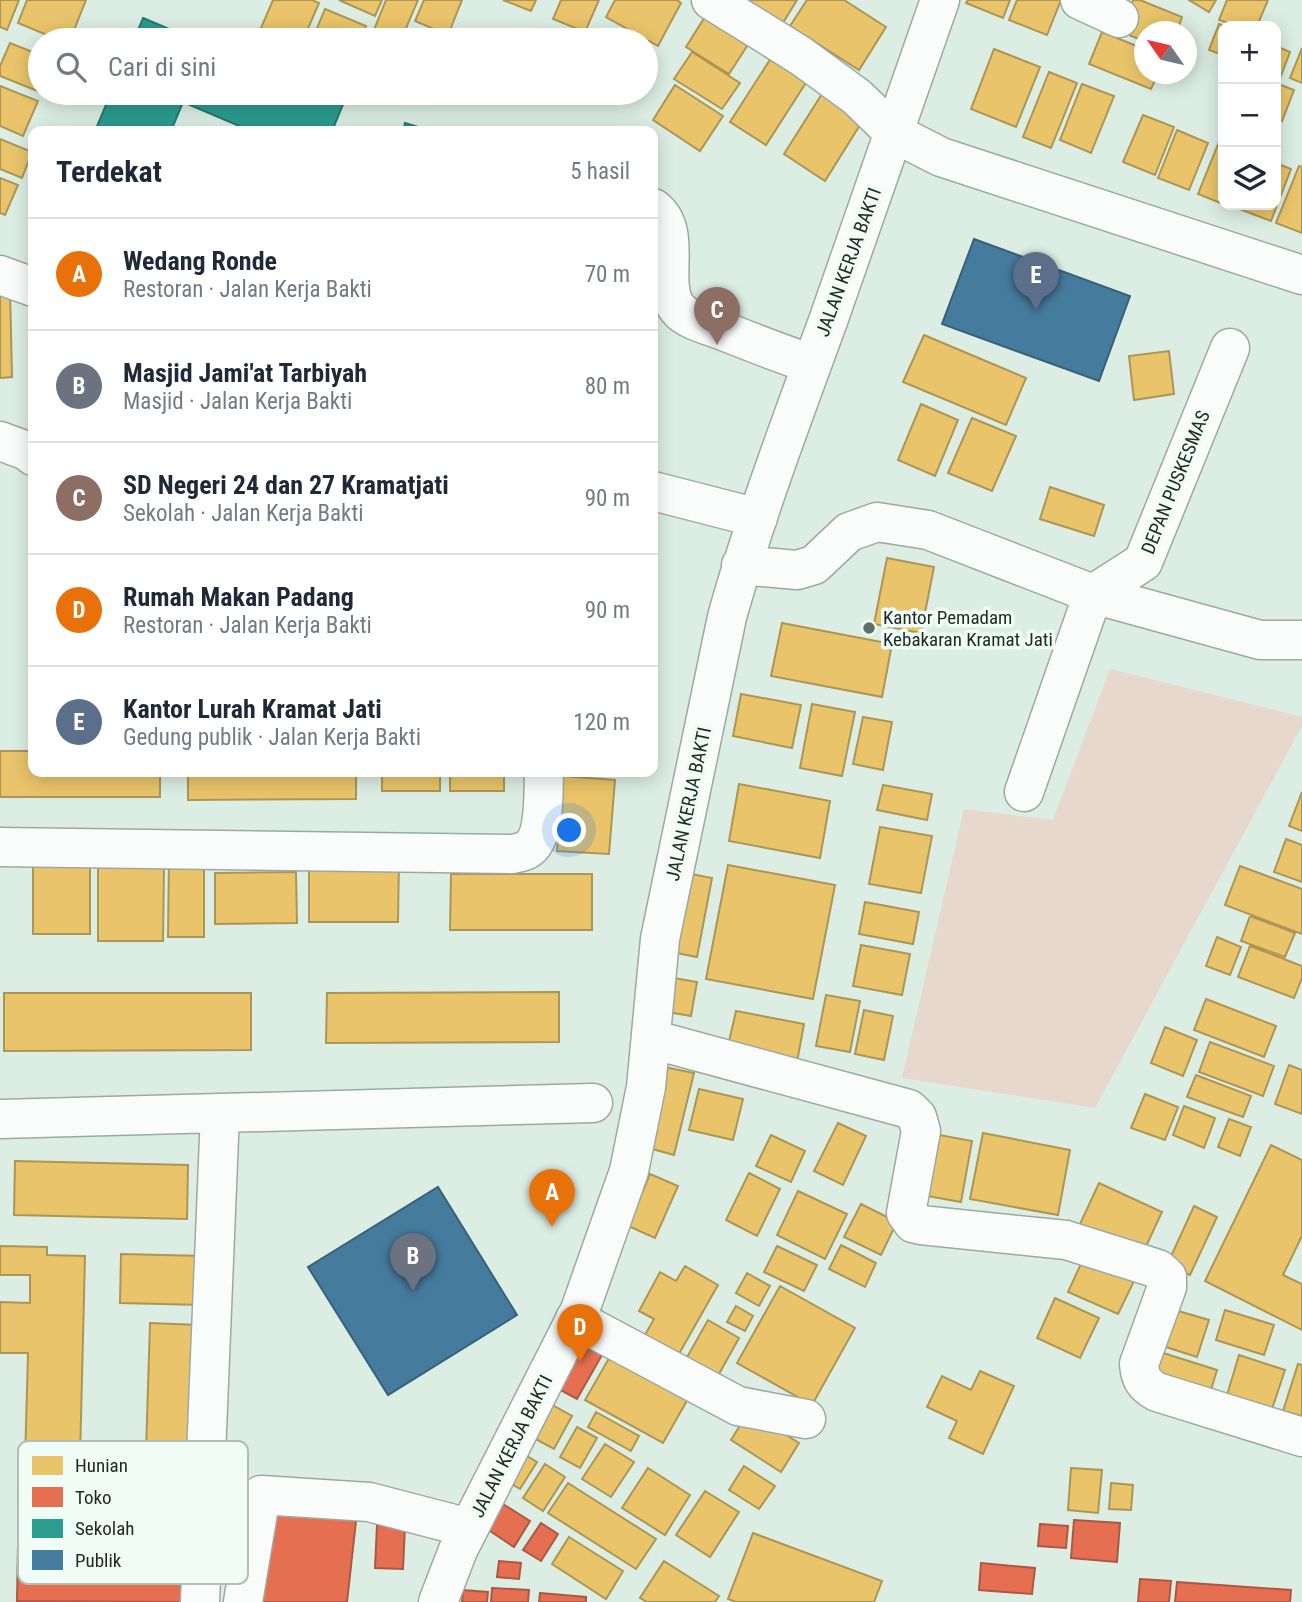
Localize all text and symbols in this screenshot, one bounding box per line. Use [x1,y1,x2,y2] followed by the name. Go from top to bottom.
[1134,21,1197,84] north arrow
[1218,21,1281,210] map controls
[1218,21,1281,84] button: +
[28,28,658,105] search box
[52,48,90,86] icon: search
[108,52,216,82] text: Cari di sini
[1218,84,1281,147] button: −
[1218,147,1281,210] button: layers
[56,154,162,189] text: Terdekat
[570,158,630,185] text: 5 hasil
[811,185,886,340] street label: JALAN KERJA BAKTI
[123,246,277,276] text: Wedang Ronde
[1013,252,1059,310] pin: E
[72,261,86,288] text: A
[585,261,630,288] text: 70 m
[123,276,372,303] text: Restoran · Jalan Kerja Bakti
[694,287,740,345] pin: C
[123,358,367,388] text: Masjid Jami'at Tarbiyah
[73,373,85,400] text: B
[585,373,630,400] text: 80 m
[123,388,352,415] text: Masjid · Jalan Kerja Bakti
[1136,407,1215,557] street label: DEPAN PUSKESMAS
[123,470,449,500] text: SD Negeri 24 dan 27 Kramatjati
[72,485,86,512] text: C
[585,485,630,512] text: 90 m
[123,500,364,527] text: Sekolah · Jalan Kerja Bakti
[123,582,354,612] text: Rumah Makan Padang
[73,597,86,624] text: D
[585,597,630,624] text: 90 m
[883,606,1053,651] place label: Kantor Pemadam Kebakaran Kramat Jati
[123,612,372,639] text: Restoran · Jalan Kerja Bakti
[861,620,877,636] marker: Kantor Pemadam Kebakaran Kramat Jati
[123,694,382,724] text: Kantor Lurah Kramat Jati
[73,709,85,736] text: E
[573,709,630,736] text: 120 m
[123,724,421,751] text: Gedung publik · Jalan Kerja Bakti
[661,725,716,883] street label: JALAN KERJA BAKTI
[552,813,586,847] your location
[529,1169,575,1227] pin: A
[390,1233,436,1291] pin: B
[557,1304,603,1362] pin: D
[466,1371,557,1521] street label: JALAN KERJA BAKTI
[18,1441,248,1584] legend
[75,1454,128,1477] text: Hunian
[75,1486,112,1509] text: Toko
[75,1517,135,1540] text: Sekolah
[75,1549,122,1572] text: Publik

